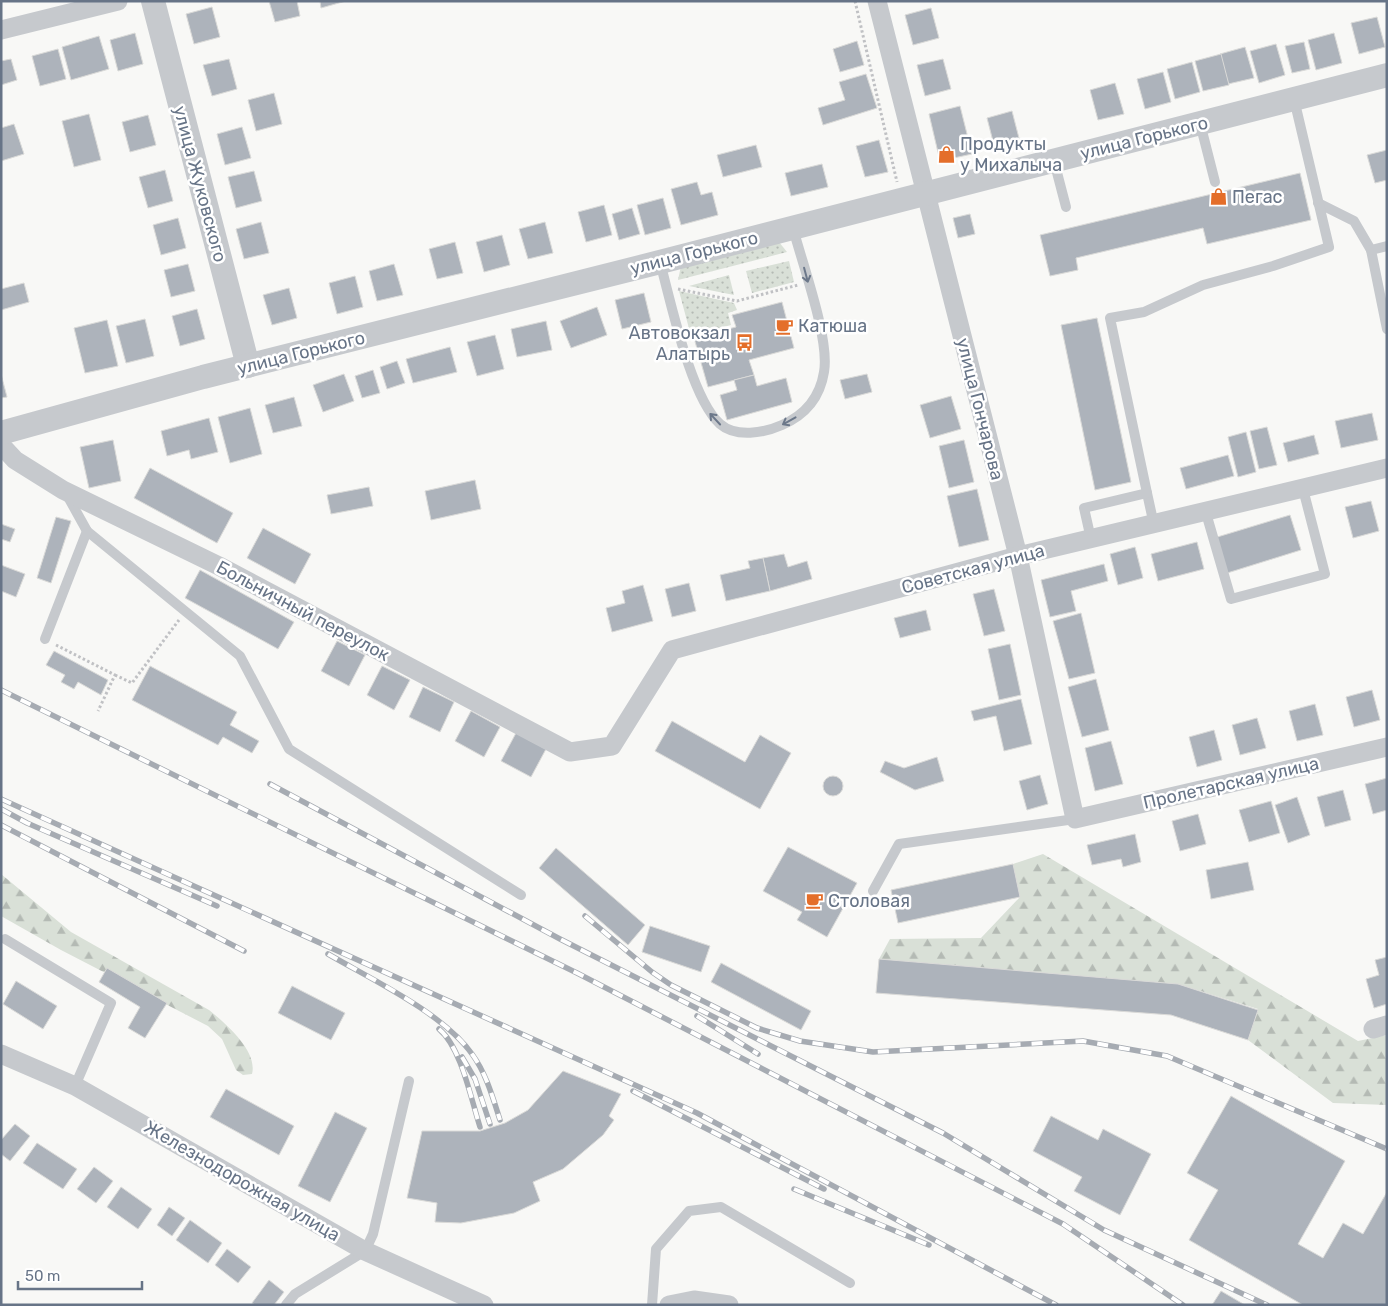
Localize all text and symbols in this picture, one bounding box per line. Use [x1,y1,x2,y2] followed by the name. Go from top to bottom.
[169,103,231,265] street label: улица Жуковского
[1078,111,1210,165] street label: улица Горького
[960,133,1062,176] place label: Продукты у Михалыча
[936,144,956,164] shop icon: Продукты у Михалыча
[1232,186,1283,208] place label: Пегас
[1208,187,1228,207] shop icon: Пегас
[628,226,760,280] street label: улица Горького
[801,266,811,282] one-way arrow
[798,315,867,337] place label: Катюша
[774,316,794,336] cafe icon: Катюша
[629,322,730,365] place label: Автовокзал Алатырь
[235,326,367,380] street label: улица Горького
[734,333,754,353] bus stop icon: Автовокзал Алатырь
[952,336,1008,482] street label: улица Гончарова
[709,413,721,426] one-way arrow
[782,416,797,426] one-way arrow
[899,539,1047,599] street label: Советская улица
[213,556,394,666] street label: Больничный переулок
[1141,752,1321,814] street label: Пролетарская улица
[828,890,910,912] place label: Столовая
[804,891,824,911] cafe icon: Столовая
[140,1116,344,1246] street label: Железнодорожная улица
[18,1258,141,1290] scale bar
[25,1267,60,1285] text: 50 m

